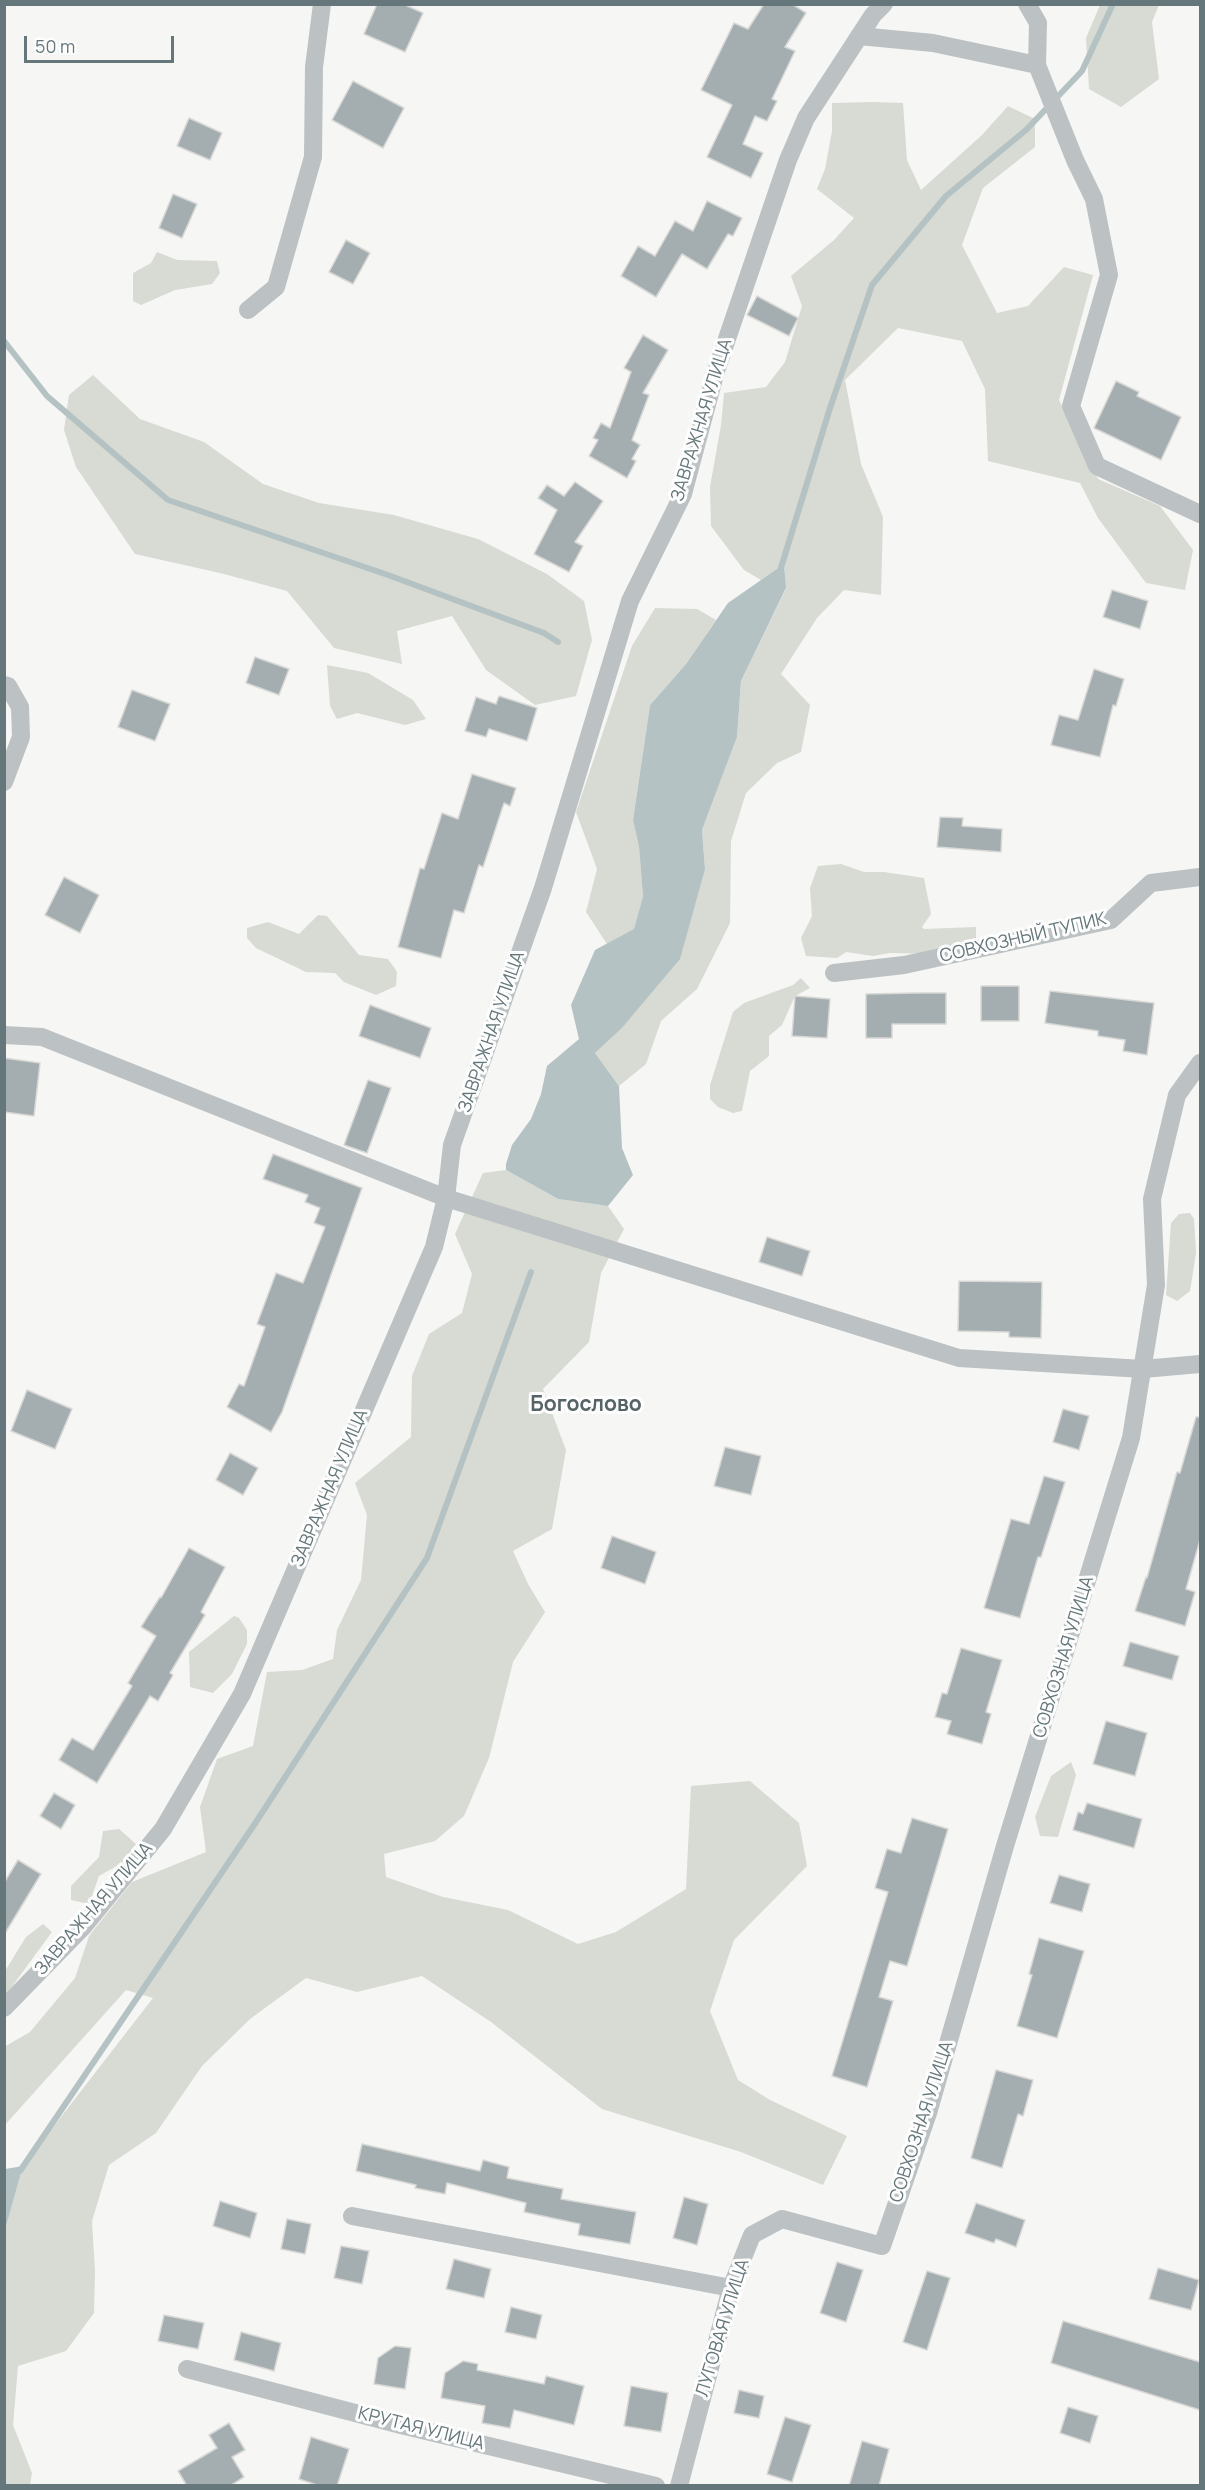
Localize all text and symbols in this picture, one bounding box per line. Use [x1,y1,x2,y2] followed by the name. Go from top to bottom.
[27,24,177,62] scale bar
[35,34,75,58] text: 50 m
[667,336,737,504] street label: ЗАВРАЖНАЯ УЛИЦА
[938,908,1108,968] street label: СОВХОЗНЫЙ ТУПИК
[454,949,530,1115] street label: ЗАВРАЖНАЯ УЛИЦА
[530,1392,642,1418] district label: Богослово
[287,1406,373,1570] street label: ЗАВРАЖНАЯ УЛИЦА
[1029,1573,1099,1741] street label: СОВХОЗНАЯ УЛИЦА
[30,1838,158,1980] street label: ЗАВРАЖНАЯ УЛИЦА
[886,2039,958,2205] street label: СОВХОЗНАЯ УЛИЦА
[692,2257,754,2399] street label: ЛУГОВАЯ УЛИЦА
[356,2403,486,2455] street label: КРУТАЯ УЛИЦА

